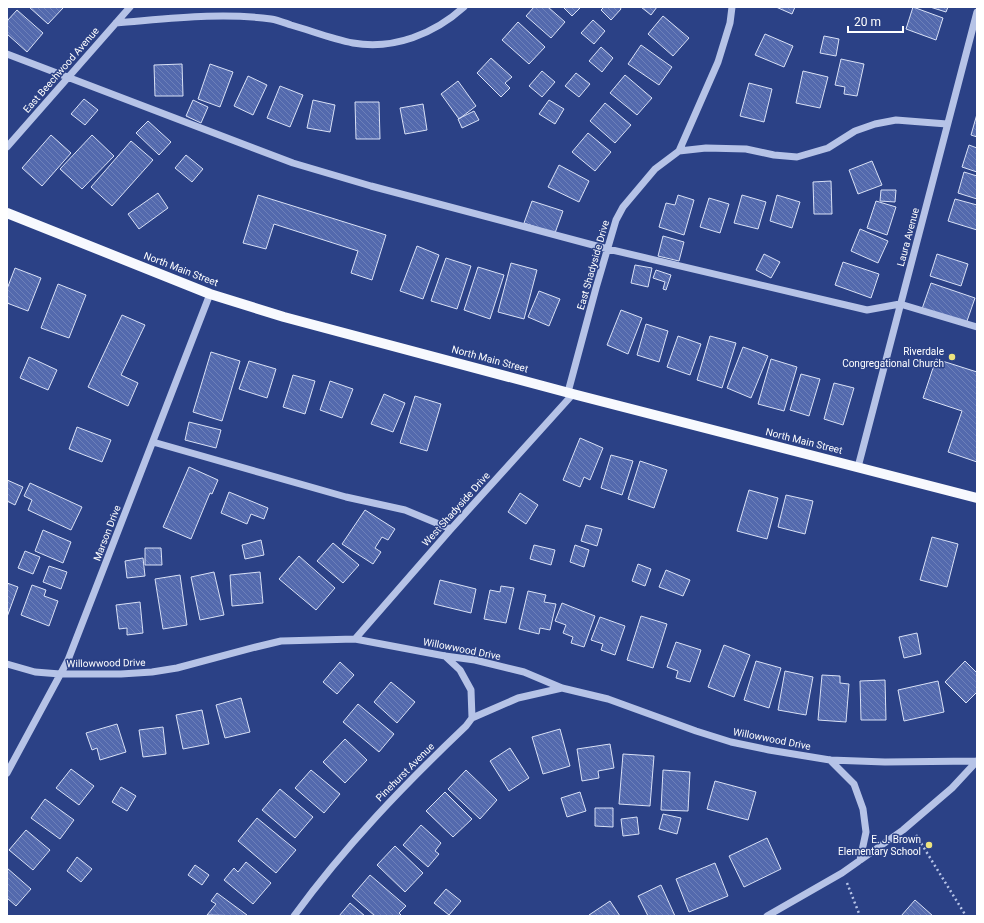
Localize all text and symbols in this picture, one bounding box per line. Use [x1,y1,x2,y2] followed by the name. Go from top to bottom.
[848,8,903,34] scale bar
[854,15,881,29] text: 20 m
[21,25,101,115] street label: East Beechwood Avenue
[895,207,921,267] street label: Laura Avenue
[575,219,611,311] street label: East Shadyside Drive
[142,250,220,288] street label: North Main Street
[451,344,529,374] street label: North Main Street
[842,346,944,369] place label: Riverdale Congregational Church
[947,352,957,362] marker: Riverdale Congregational Church
[764,426,844,456] street label: North Main Street
[420,470,492,548] street label: West Shadyside Drive
[91,504,123,562] street label: Marson Drive
[422,636,502,662] street label: Willowwood Drive
[66,657,146,669] street label: Willowwood Drive
[732,726,812,752] street label: Willowwood Drive
[374,741,436,803] street label: Pinehurst Avenue
[838,834,921,857] place label: E. J. Brown Elementary School
[924,840,934,850] marker: E. J. Brown Elementary School

